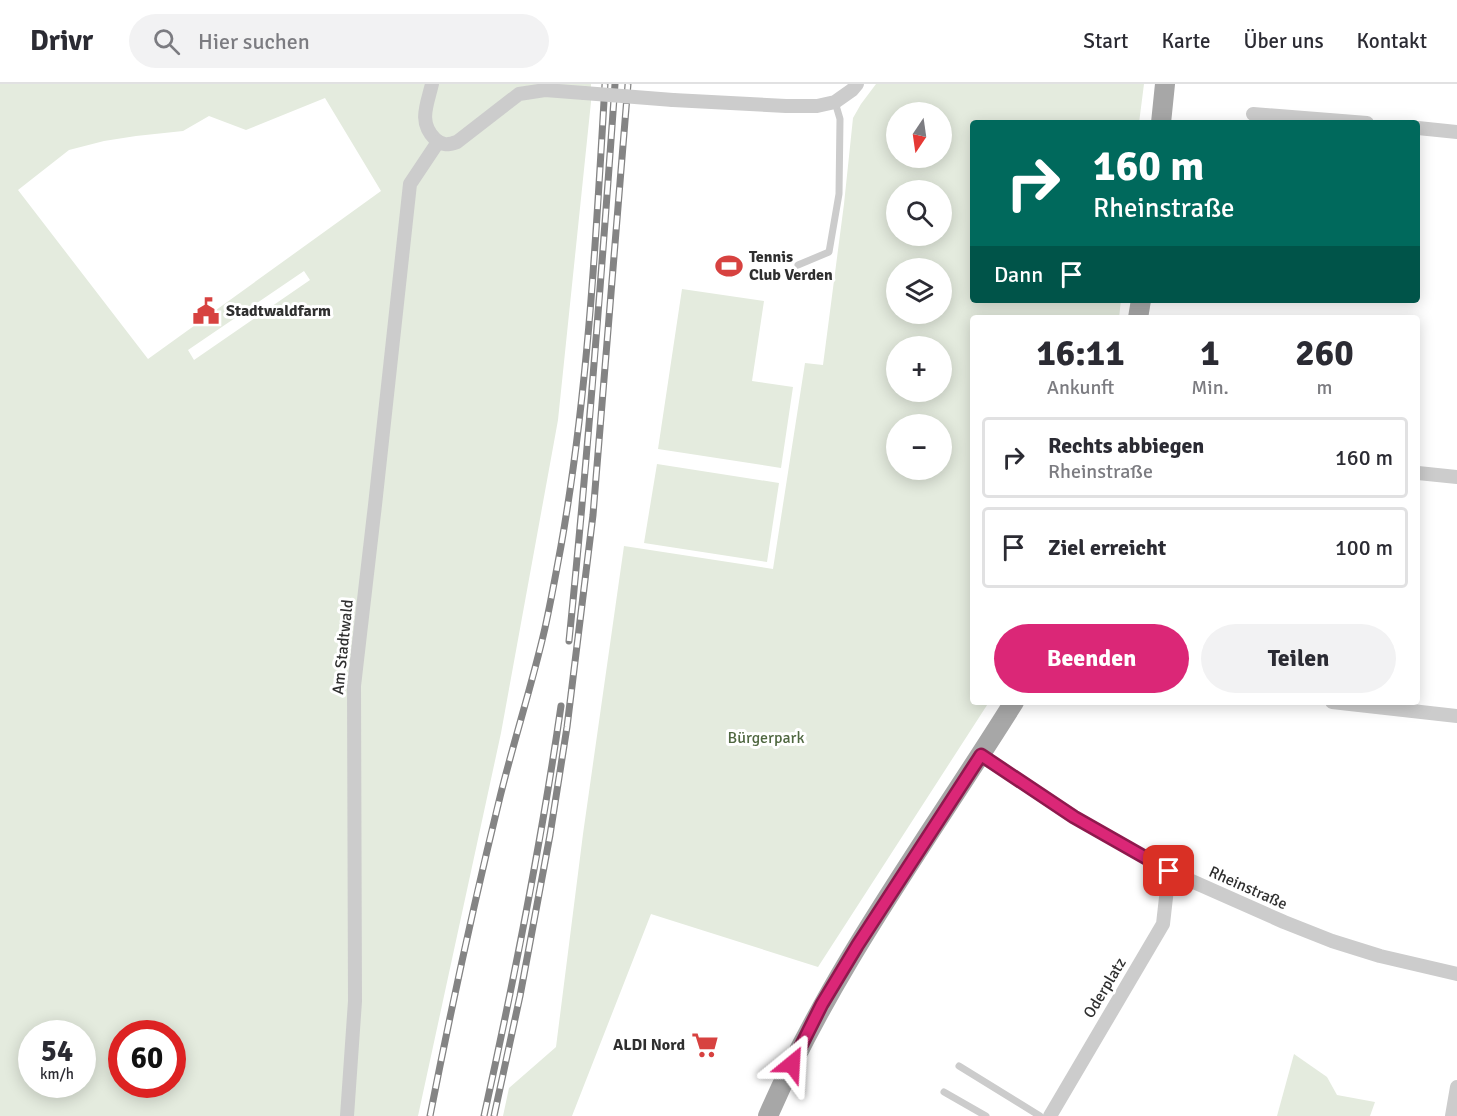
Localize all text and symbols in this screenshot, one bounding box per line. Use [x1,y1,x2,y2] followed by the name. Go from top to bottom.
[129,14,549,68] search box
[30,24,93,58] text: Drivr
[150,25,183,58] icon: search
[198,28,310,55] text: Hier suchen
[1083,28,1128,54] text: Start
[1161,28,1210,54] text: Karte
[1243,28,1324,54] text: Über uns
[1357,28,1427,54] text: Kontakt
[886,102,952,168] north arrow
[886,102,952,480] map controls
[1093,141,1204,192] text: 160 m
[994,144,1072,222] icon: right
[886,180,952,246] button: search
[1093,192,1235,225] text: Rheinstraße
[749,247,833,285] place label: Tennis Club Verden
[714,251,744,281] sports icon: Tennis Club Verden
[886,258,952,324] button: layers
[1055,258,1088,291] icon: arrive
[994,261,1043,288] text: Dann
[191,296,221,326] public building icon: Stadtwaldfarm
[226,301,331,321] place label: Stadtwaldfarm
[1036,331,1125,376] text: 16:11
[1200,331,1220,376] text: 1
[1295,331,1354,376] text: 260
[886,336,952,402] button: +
[1047,375,1114,400] text: Ankunft
[1191,375,1229,400] text: Min.
[1316,375,1332,400] text: m
[886,414,952,480] button: −
[1048,432,1204,459] text: Rechts abbiegen
[997,441,1030,474] icon: right
[1335,444,1393,471] text: 160 m
[1048,459,1153,484] text: Rheinstraße
[997,531,1030,564] icon: arrive
[1048,534,1166,561] text: Ziel erreicht
[1335,534,1393,561] text: 100 m
[328,599,358,695] street label: Am Stadtwald
[994,624,1189,693] button: Beenden
[1201,624,1396,693] button: Teilen
[727,728,805,748] park label: Bürgerpark
[1143,845,1194,896] pin
[1152,854,1185,887] icon: arrive
[1206,862,1290,914] street label: Rheinstraße
[1079,954,1131,1022] street label: Oderplatz
[108,1020,186,1098] speed limit sign: 60
[690,1030,720,1060] supermarket icon: ALDI Nord
[760,1032,824,1096] position arrow
[41,1033,73,1070] text: 54
[613,1035,685,1055] place label: ALDI Nord
[40,1065,74,1083] text: km/h

